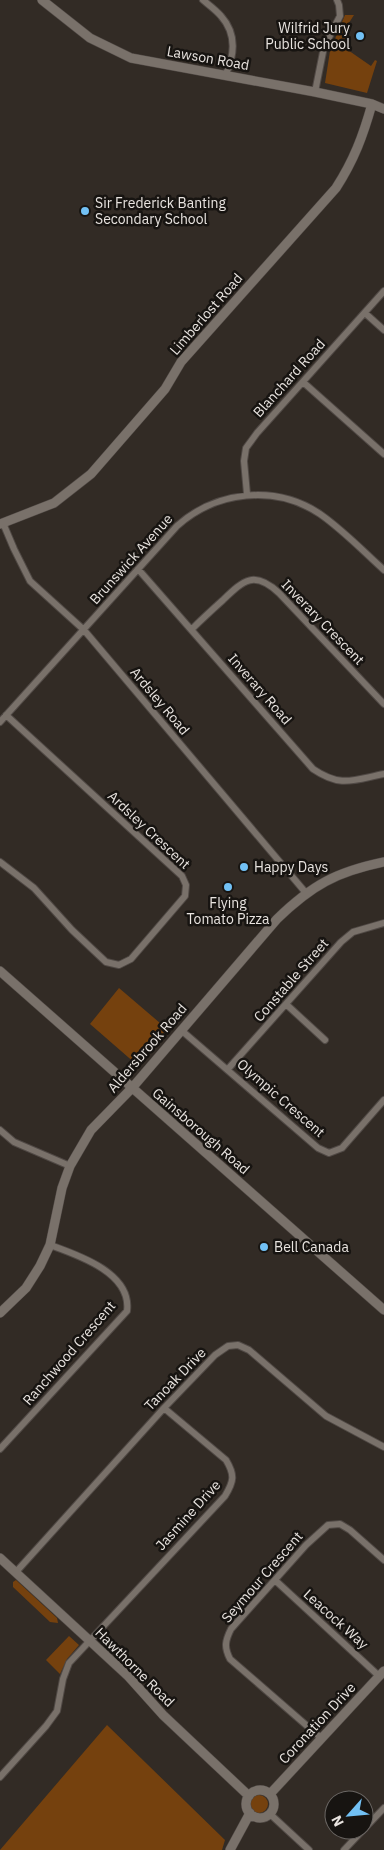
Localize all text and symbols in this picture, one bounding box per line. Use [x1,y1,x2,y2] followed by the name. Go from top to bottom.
[265,19,350,53] place label: Wilfrid Jury Public School
[354,30,366,42] marker: Wilfrid Jury Public School
[165,42,251,74] street label: Lawson Road
[95,194,226,228] place label: Sir Frederick Banting Secondary School
[79,205,91,217] marker: Sir Frederick Banting Secondary School
[166,269,246,359] street label: Limberlost Road
[249,335,329,421] street label: Blanchard Road
[86,510,177,608] street label: Brunswick Avenue
[278,576,368,669] street label: Inverary Crescent
[224,650,296,728] street label: Inverary Road
[126,663,194,739] street label: Ardsley Road
[104,787,194,873] street label: Ardsley Crescent
[254,858,329,876] place label: Happy Days
[238,861,250,873] marker: Happy Days
[222,881,234,893] marker: Flying Tomato Pizza
[186,894,270,928] place label: Flying Tomato Pizza
[250,934,332,1025] street label: Constable Street
[103,1000,191,1096] street label: Aldersbrook Road
[233,1055,329,1141] street label: Olympic Crescent
[149,1084,253,1178] street label: Gainsborough Road
[274,1238,349,1256] place label: Bell Canada
[258,1241,270,1253] marker: Bell Canada
[19,1297,119,1409] street label: Ranchwood Crescent
[140,1343,210,1414] street label: Tanoak Drive
[152,1476,225,1554] street label: Jasmine Drive
[217,1528,307,1626] street label: Seymour Crescent
[300,1585,372,1653] street label: Leacock Way
[91,1623,179,1711] street label: Hawthorne Road
[275,1678,360,1767] street label: Coronation Drive
[324,1790,374,1840] north arrow
[327,1812,348,1830] text: N

